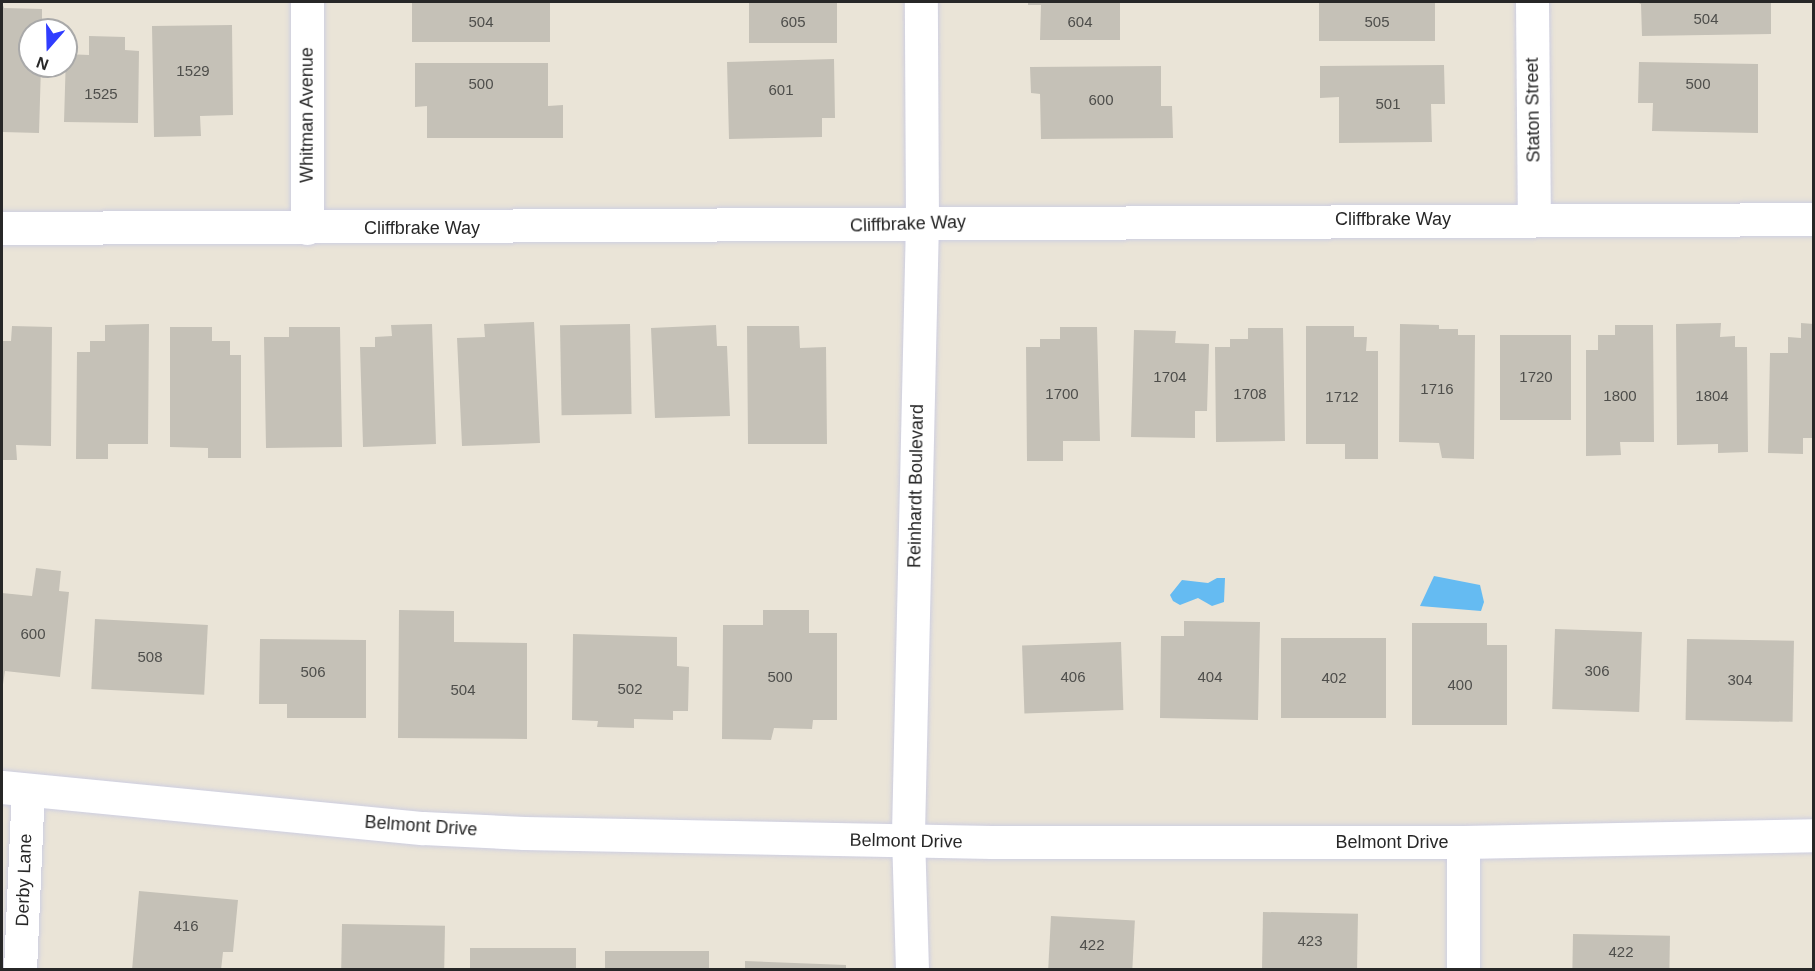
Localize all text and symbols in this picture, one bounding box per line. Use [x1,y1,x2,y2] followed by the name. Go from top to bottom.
[1693,10,1719,28] house number: 504
[468,13,494,31] house number: 504
[780,13,806,31] house number: 605
[1067,13,1093,31] house number: 604
[1364,13,1390,31] house number: 505
[18,18,78,78] north arrow
[296,47,318,183] street label: Whitman Avenue
[34,54,51,73] text: N
[1521,57,1545,163] street label: Staton Street
[176,62,210,80] house number: 1529
[468,75,494,93] house number: 500
[1685,75,1711,93] house number: 500
[768,81,794,99] house number: 601
[84,85,118,103] house number: 1525
[1088,91,1114,109] house number: 600
[1375,95,1401,113] house number: 501
[1335,208,1451,230] street label: Cliffbrake Way
[850,211,966,237] street label: Cliffbrake Way
[364,217,480,239] street label: Cliffbrake Way
[1153,368,1187,386] house number: 1704
[1519,368,1553,386] house number: 1720
[1420,380,1454,398] house number: 1716
[1045,385,1079,403] house number: 1700
[1233,385,1267,403] house number: 1708
[1603,387,1637,405] house number: 1800
[1695,387,1729,405] house number: 1804
[1325,388,1359,406] house number: 1712
[904,404,928,568] street label: Reinhardt Boulevard
[20,625,46,643] house number: 600
[137,648,163,666] house number: 508
[1584,662,1610,680] house number: 306
[300,663,326,681] house number: 506
[767,668,793,686] house number: 500
[1060,668,1086,686] house number: 406
[1197,668,1223,686] house number: 404
[1321,669,1347,687] house number: 402
[1727,671,1753,689] house number: 304
[1447,676,1473,694] house number: 400
[617,680,643,698] house number: 502
[450,681,476,699] house number: 504
[364,811,478,841] street label: Belmont Drive
[849,829,963,853] street label: Belmont Drive
[1335,831,1449,853] street label: Belmont Drive
[12,833,36,927] street label: Derby Lane
[173,917,199,935] house number: 416
[1297,932,1323,950] house number: 423
[1079,936,1105,954] house number: 422
[1608,943,1634,961] house number: 422

